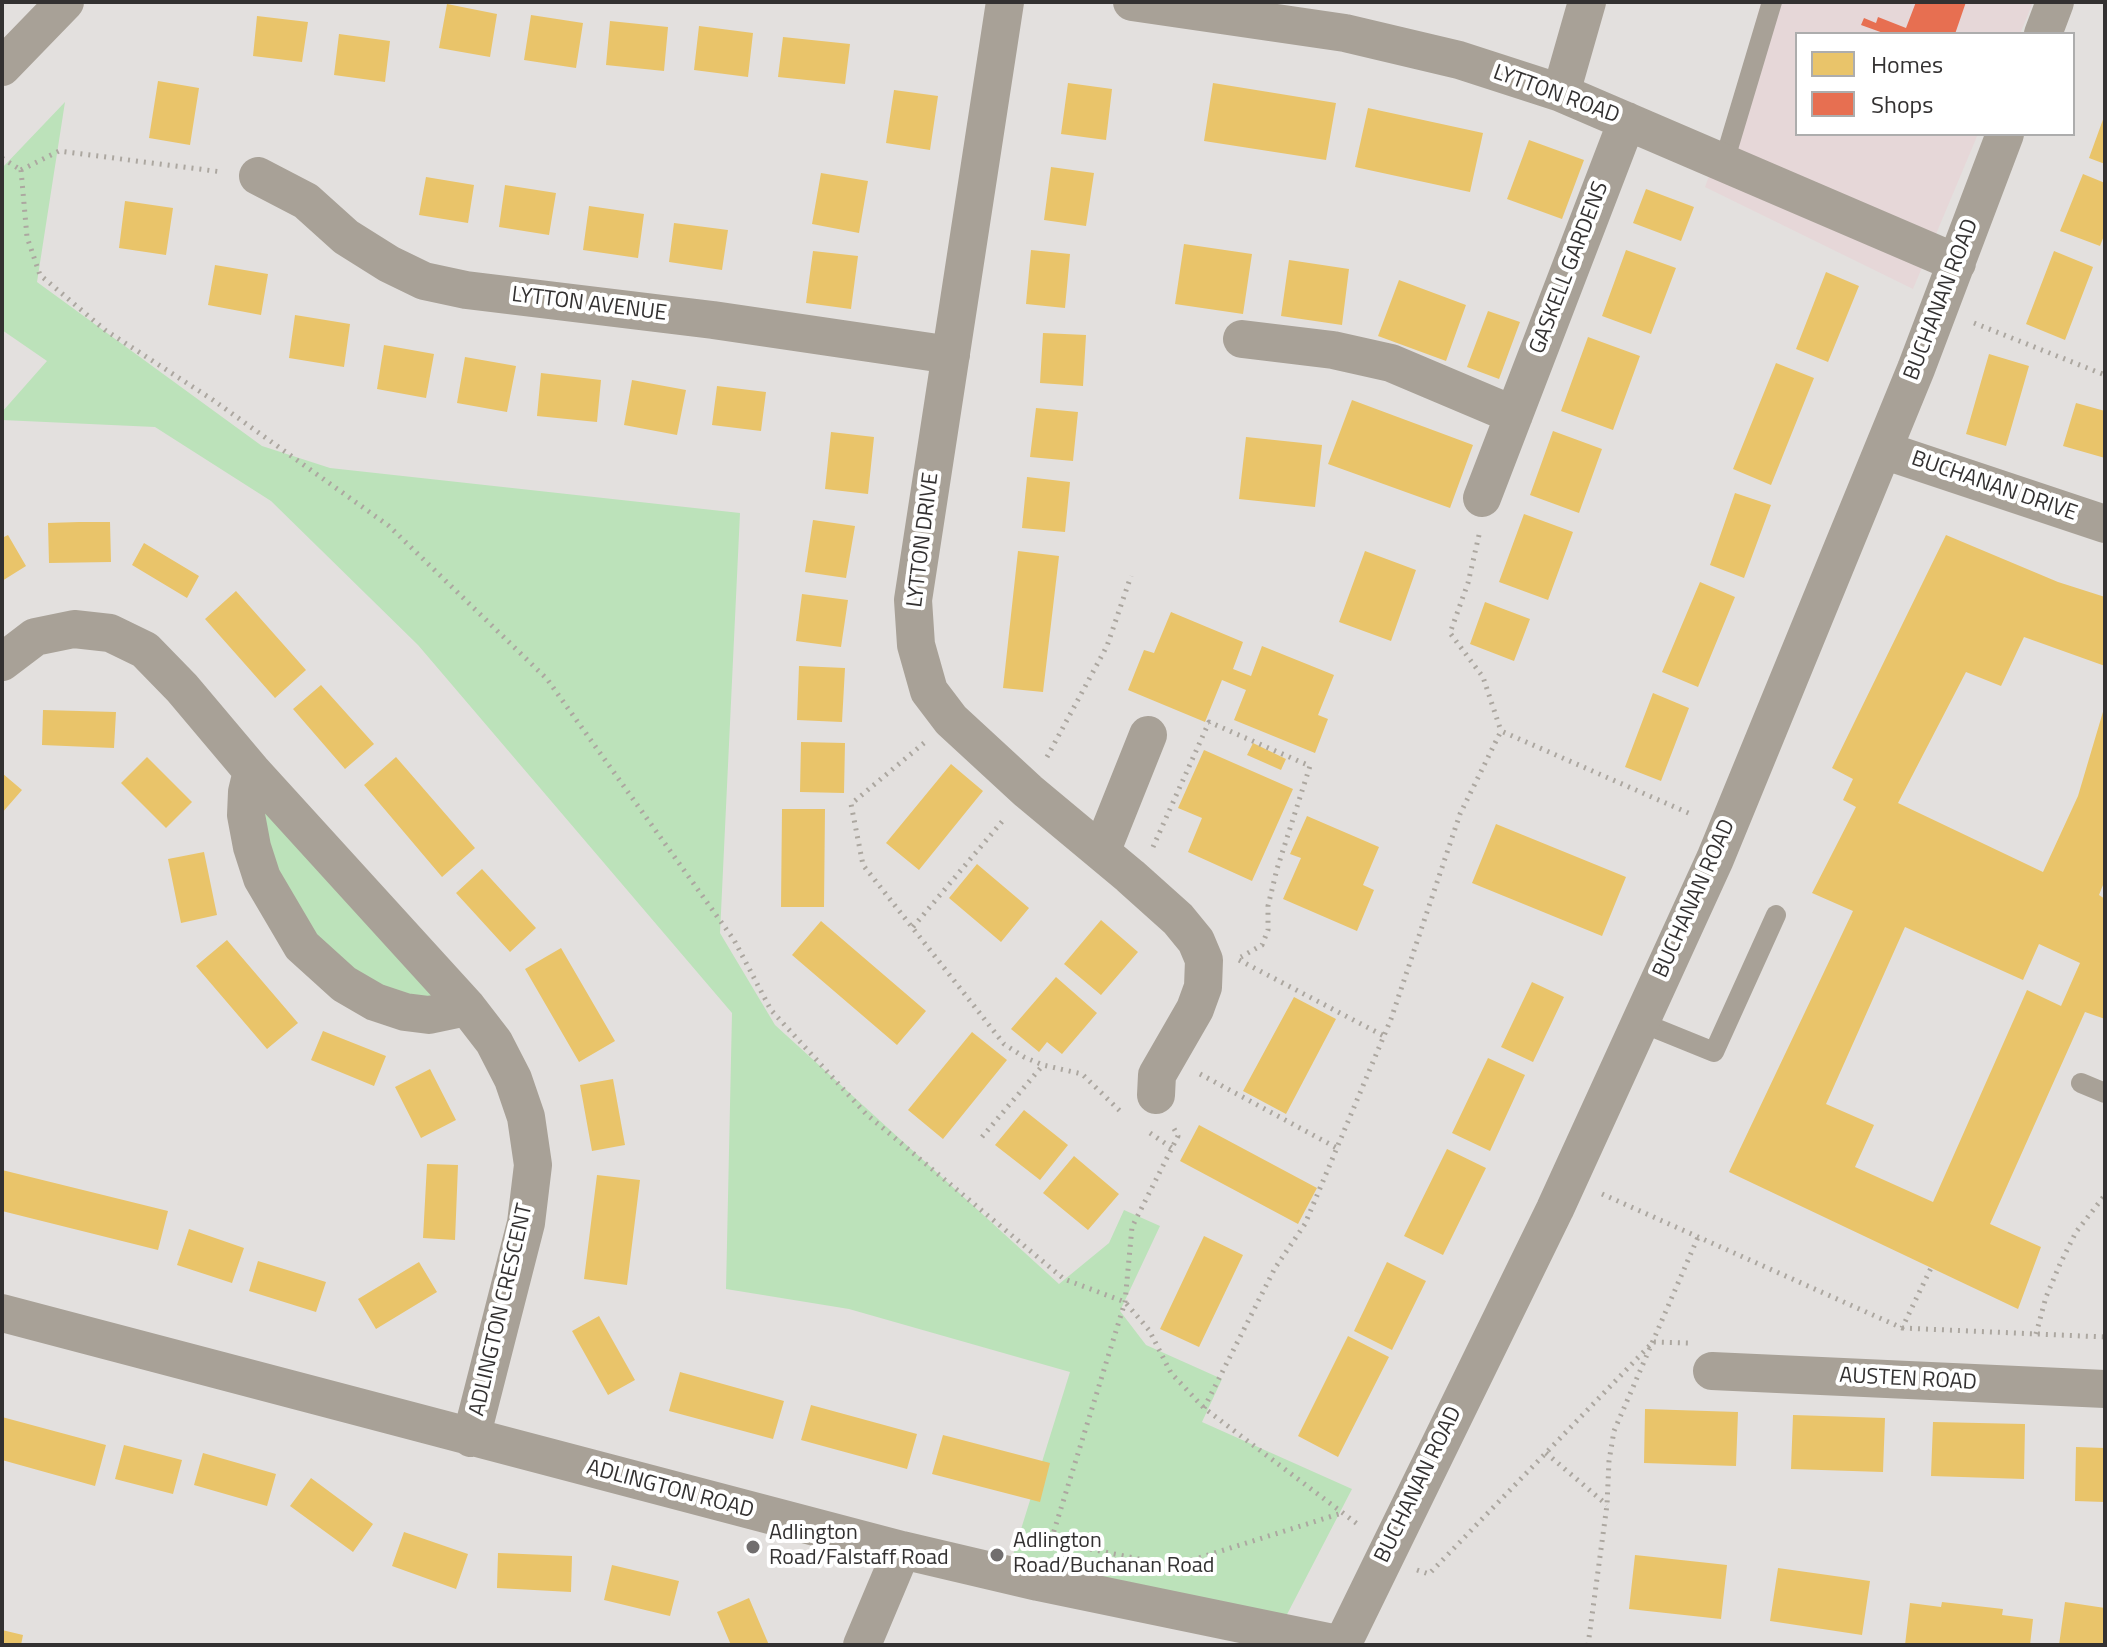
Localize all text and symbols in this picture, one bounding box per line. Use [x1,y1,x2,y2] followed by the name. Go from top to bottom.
[1795,32,2075,136] legend
[1871,46,1943,82] text: Homes
[1489,60,1623,130] street label: LYTTON ROAD
[1871,86,1933,122] text: Shops
[1525,178,1615,358] street label: GASKELL GARDENS
[1899,216,1985,384] street label: BUCHANAN ROAD
[510,282,668,328] street label: LYTTON AVENUE
[1908,446,2080,528] street label: BUCHANAN DRIVE
[903,471,945,609] street label: LYTTON DRIVE
[1648,816,1742,982] street label: BUCHANAN ROAD
[465,1201,539,1419] street label: ADLINGTON CRESCENT
[1839,1363,1977,1397] street label: AUSTEN ROAD
[1370,1403,1468,1567] street label: BUCHANAN ROAD
[583,1455,757,1525] street label: ADLINGTON ROAD
[769,1521,949,1572] place label: Adlington Road/Falstaff Road
[1013,1529,1214,1580] place label: Adlington Road/Buchanan Road
[744,1538,762,1556] marker: Adlington Road/Falstaff Road
[988,1546,1006,1564] marker: Adlington Road/Buchanan Road

